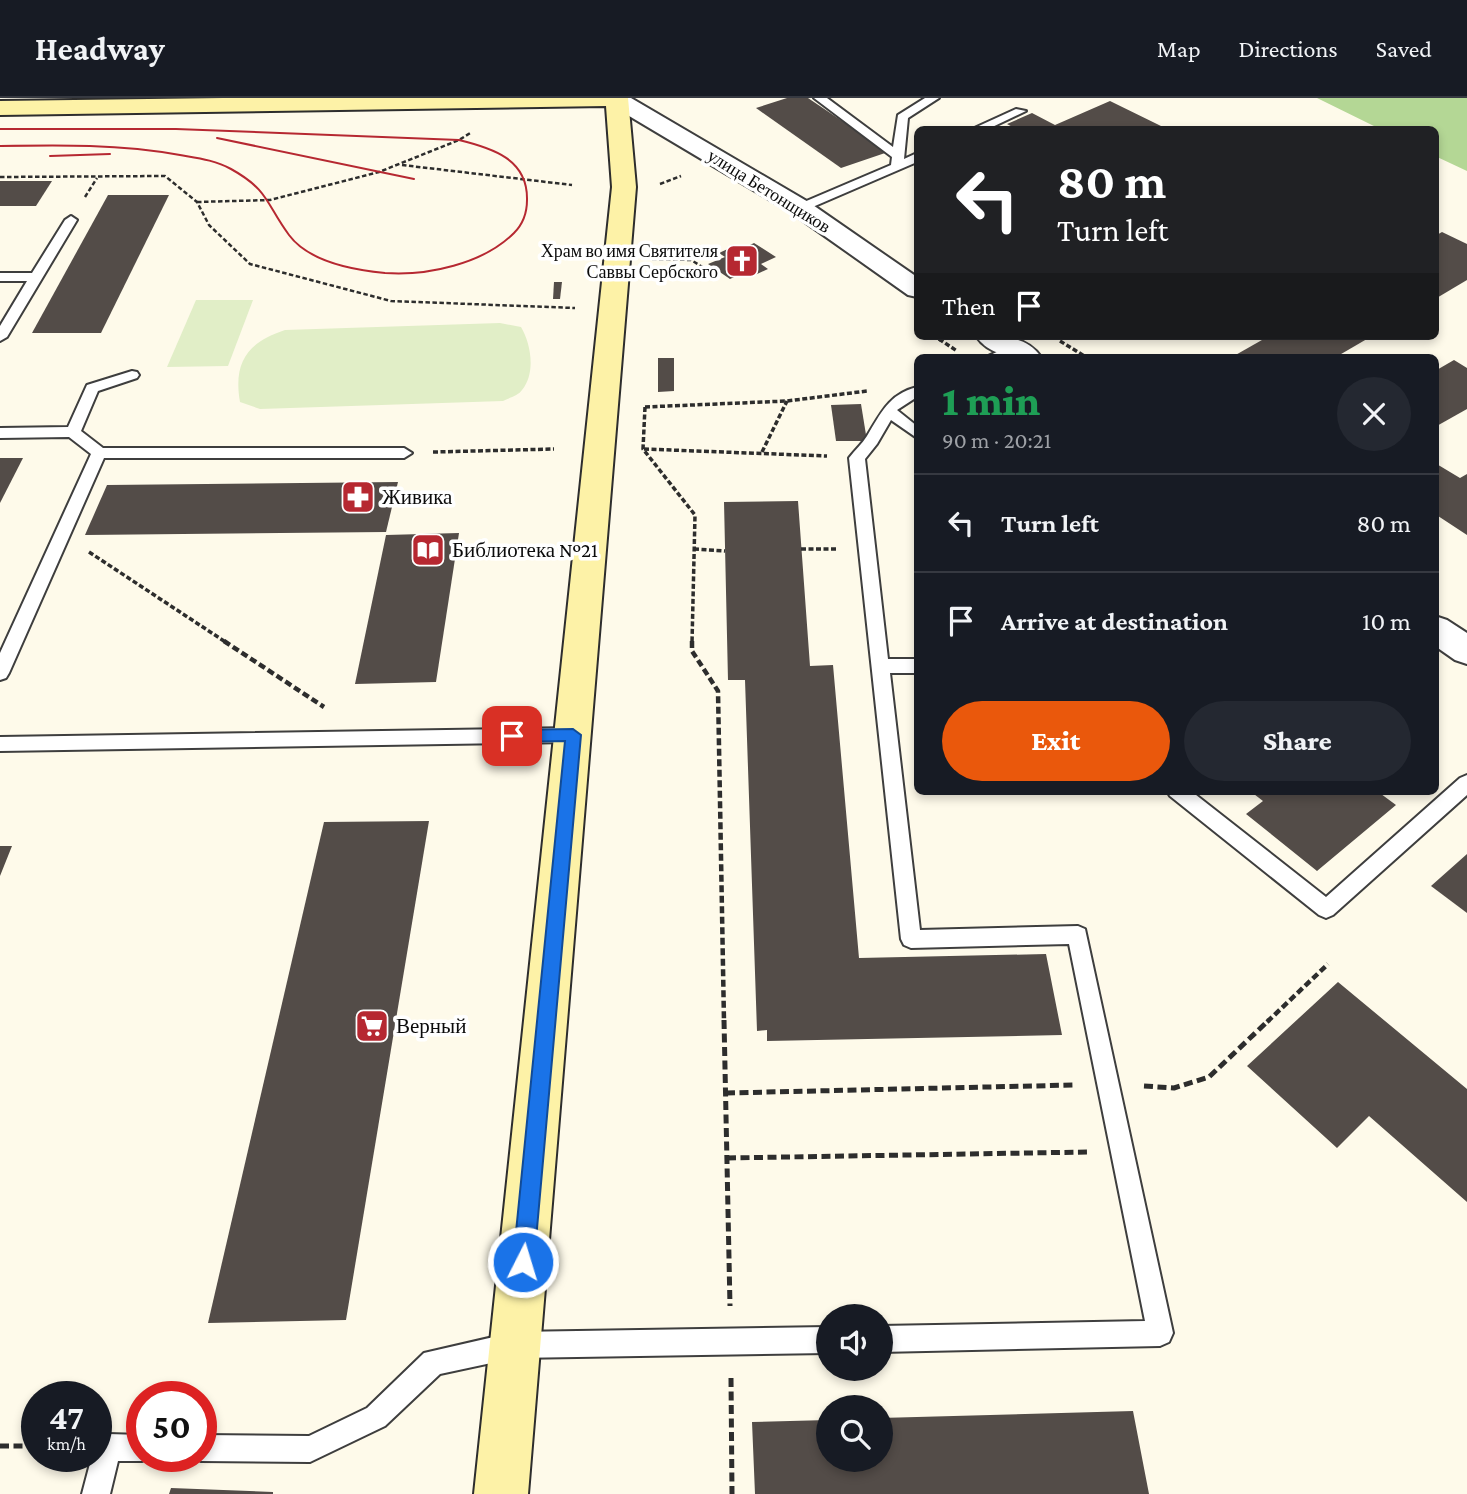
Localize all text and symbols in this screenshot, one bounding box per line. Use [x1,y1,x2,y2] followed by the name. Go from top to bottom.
[35,30,165,67] text: Headway
[1157,35,1201,62] text: Map
[1239,35,1338,62] text: Directions
[1376,35,1432,62] text: Saved
[704,145,834,237] street label: улица Бетонщиков
[942,154,1033,245] icon: left
[1057,154,1166,209] text: 80 m
[1057,212,1168,248] text: Turn left
[541,241,718,282] place label: Храм во имя Святителя Саввы Сербского
[723,242,761,280] church icon: Храм во имя Святителя Саввы Сербского
[1010,287,1048,325] icon: arrive
[942,292,996,321] text: Then
[942,377,1040,424] text: 1 min
[1337,377,1411,451] button: close
[942,427,1051,453] text: 90 m · 20:21
[339,478,377,516] pharmacy icon: Живика
[382,485,453,509] place label: Живика
[942,504,980,542] icon: left
[1001,509,1099,538] text: Turn left
[1357,509,1411,538] text: 80 m
[409,531,447,569] library icon: Библиотека №21
[452,538,598,562] place label: Библиотека №21
[942,602,980,640] icon: arrive
[1001,607,1228,636] text: Arrive at destination
[1362,607,1411,636] text: 10 m
[942,701,1170,781] button: Exit
[1184,701,1411,781] button: Share
[482,706,542,766] pin
[493,717,531,755] icon: arrive
[353,1007,391,1045] supermarket icon: Верный
[396,1014,466,1038] place label: Верный
[486,1225,560,1299] position arrow
[816,1304,893,1472] map controls
[816,1304,893,1381] button: sound
[126,1381,217,1472] speed limit sign: 50
[816,1395,893,1472] button: search
[49,1398,84,1437] text: 47
[47,1434,86,1454] text: km/h

